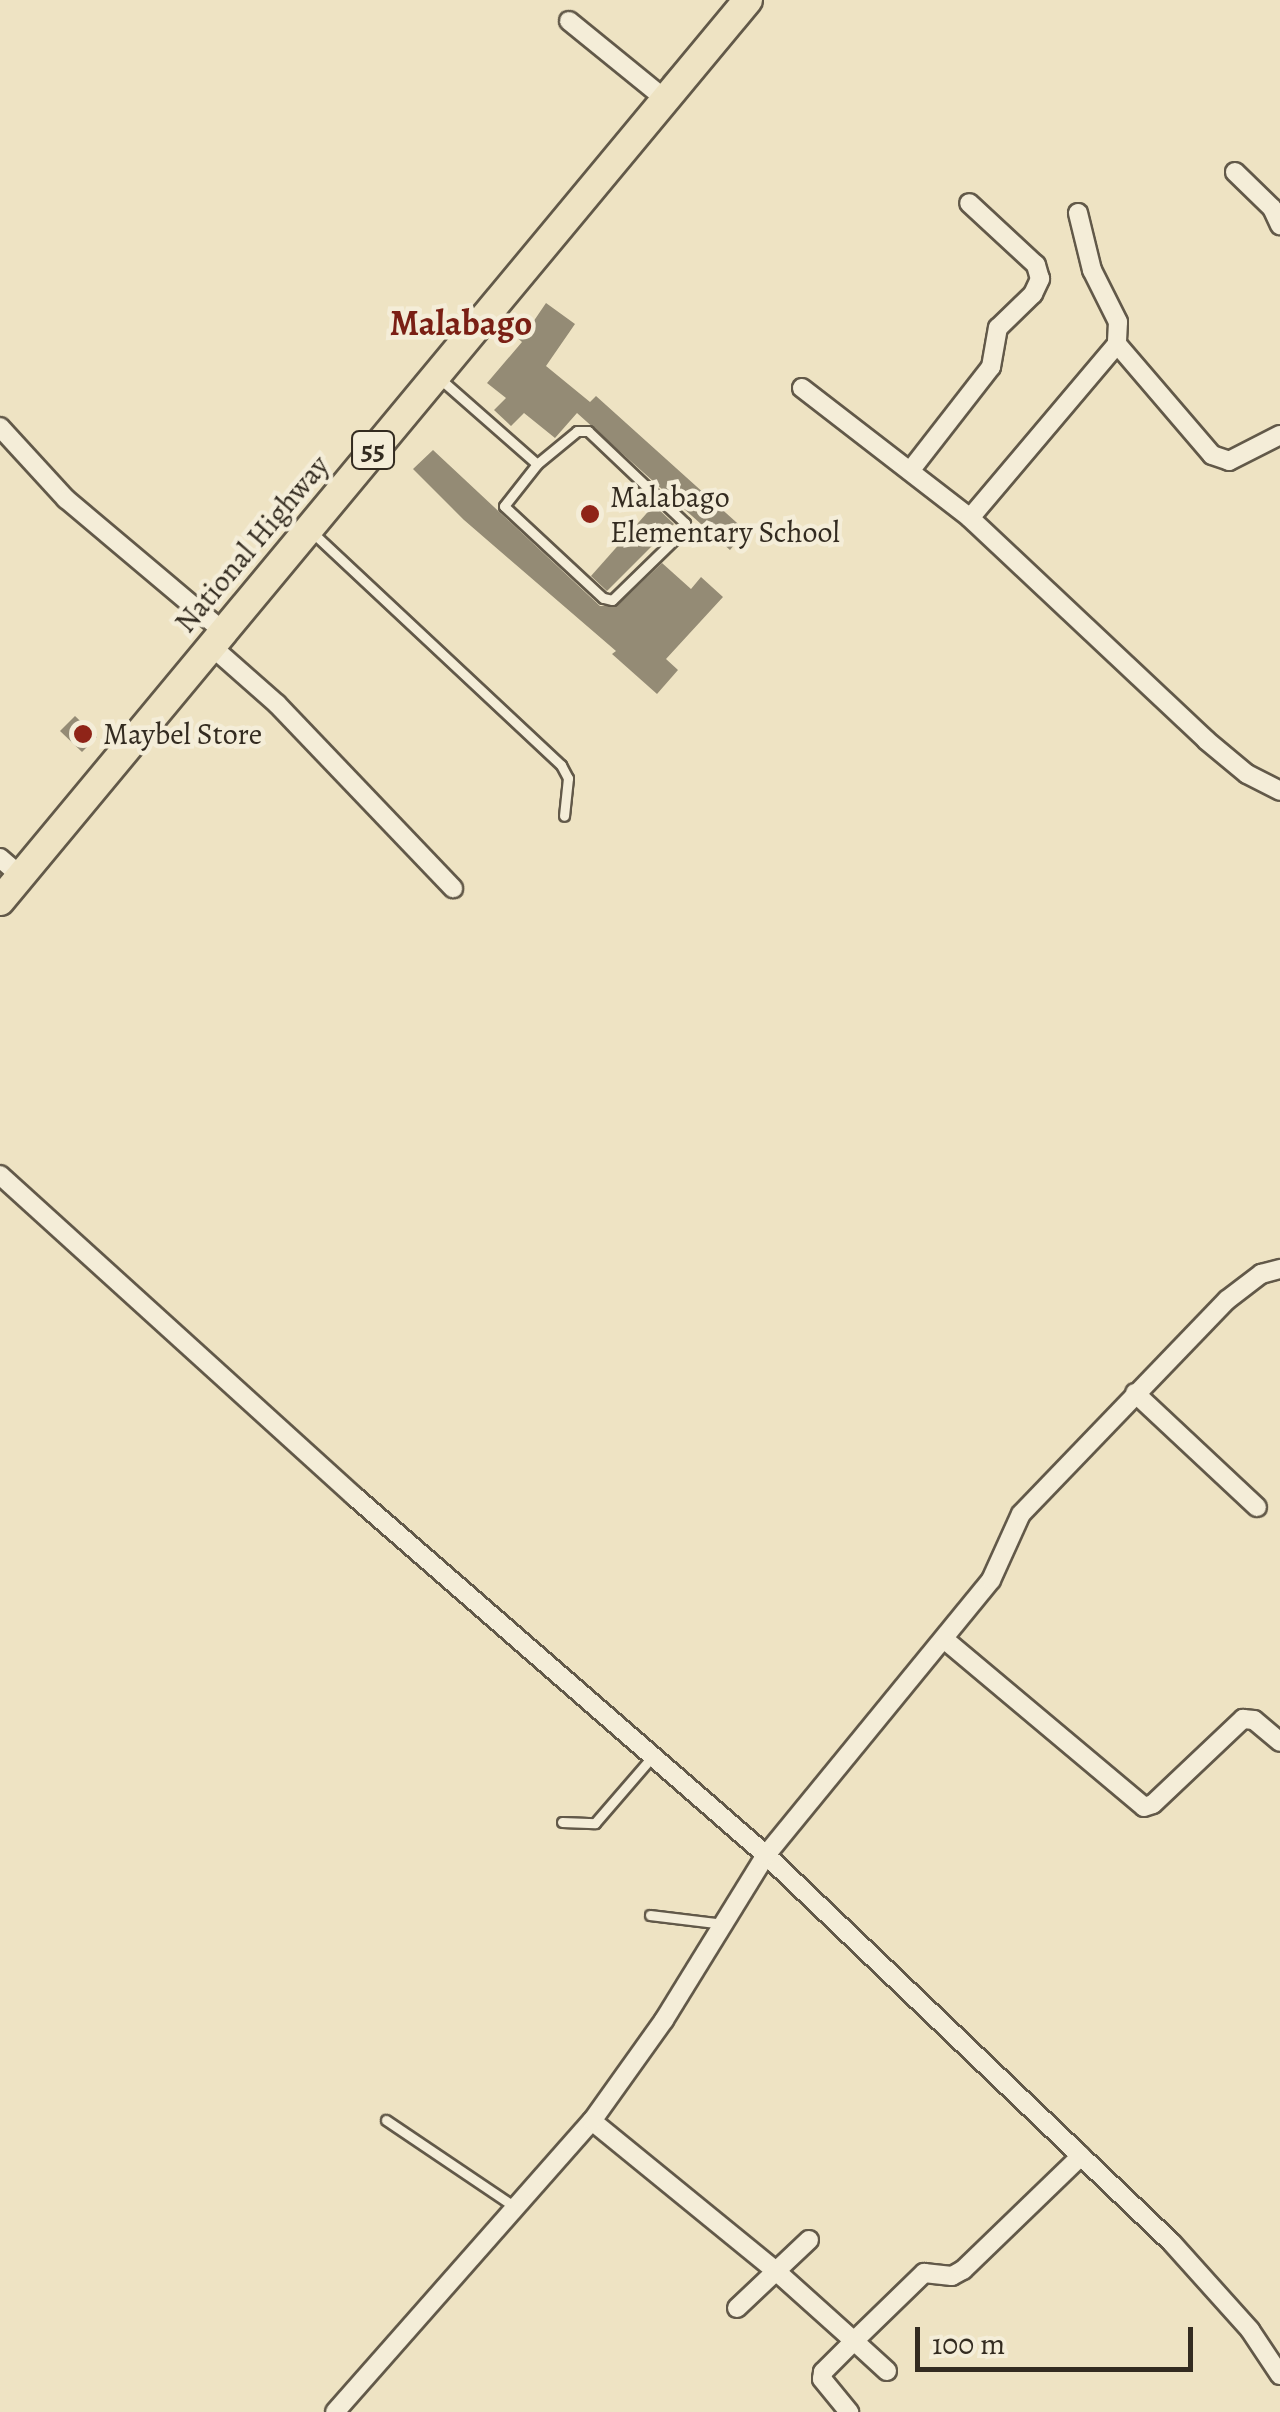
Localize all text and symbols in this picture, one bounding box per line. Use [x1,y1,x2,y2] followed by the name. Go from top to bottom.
[390,302,532,344] district label: Malabago
[350,427,396,473] road number: 55
[167,448,337,640] street label: National Highway
[610,479,840,550] place label: Malabago Elementary School
[579,503,601,525] marker: Malabago Elementary School
[103,716,262,752] place label: Maybel Store
[72,723,94,745] marker: Maybel Store
[920,2307,1198,2369] scale bar
[932,2324,1005,2364] text: 100 m

